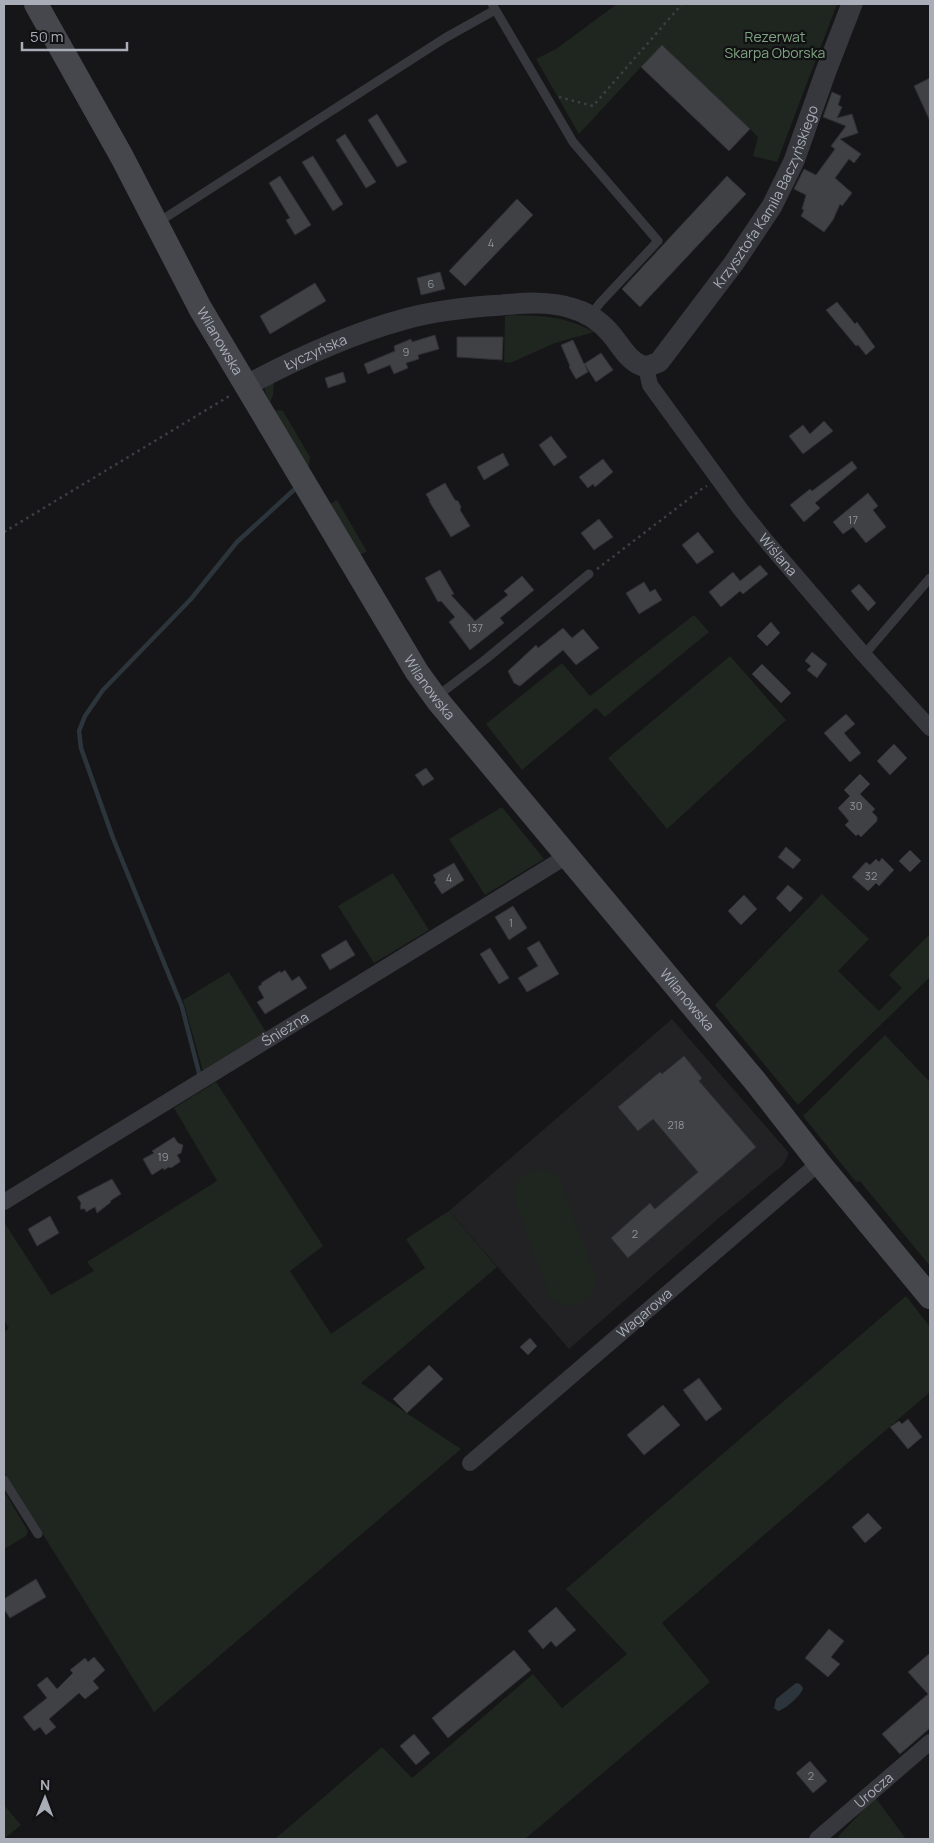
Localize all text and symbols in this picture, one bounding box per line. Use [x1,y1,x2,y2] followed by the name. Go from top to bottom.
[22,20,128,52] scale bar
[30,26,64,47] text: 50 m
[725,27,825,62] park label: Rezerwat Skarpa Oborska
[708,103,822,292] street label: Krzysztofa Kamila Baczyńskiego
[488,235,494,250] house number: 4
[428,276,435,291] house number: 6
[193,303,248,378] street label: Wilanowska
[281,330,349,374] street label: Łyczyńska
[403,344,410,359] house number: 9
[848,512,858,527] house number: 17
[755,529,802,580] street label: Wiślana
[467,620,483,635] house number: 137
[400,651,460,724] street label: Wilanowska
[850,798,862,813] house number: 30
[865,868,877,883] house number: 32
[446,870,452,885] house number: 4
[509,915,513,930] house number: 1
[656,964,719,1035] street label: Wilanowska
[258,1007,312,1050] street label: Śnieżna
[668,1117,684,1132] house number: 218
[157,1149,169,1164] house number: 19
[632,1226,638,1241] house number: 2
[612,1284,676,1342] street label: Wagarowa
[808,1768,814,1783] house number: 2
[850,1768,897,1812] street label: Urocza
[20,1773,70,1823] north arrow
[40,1775,50,1794] text: N

